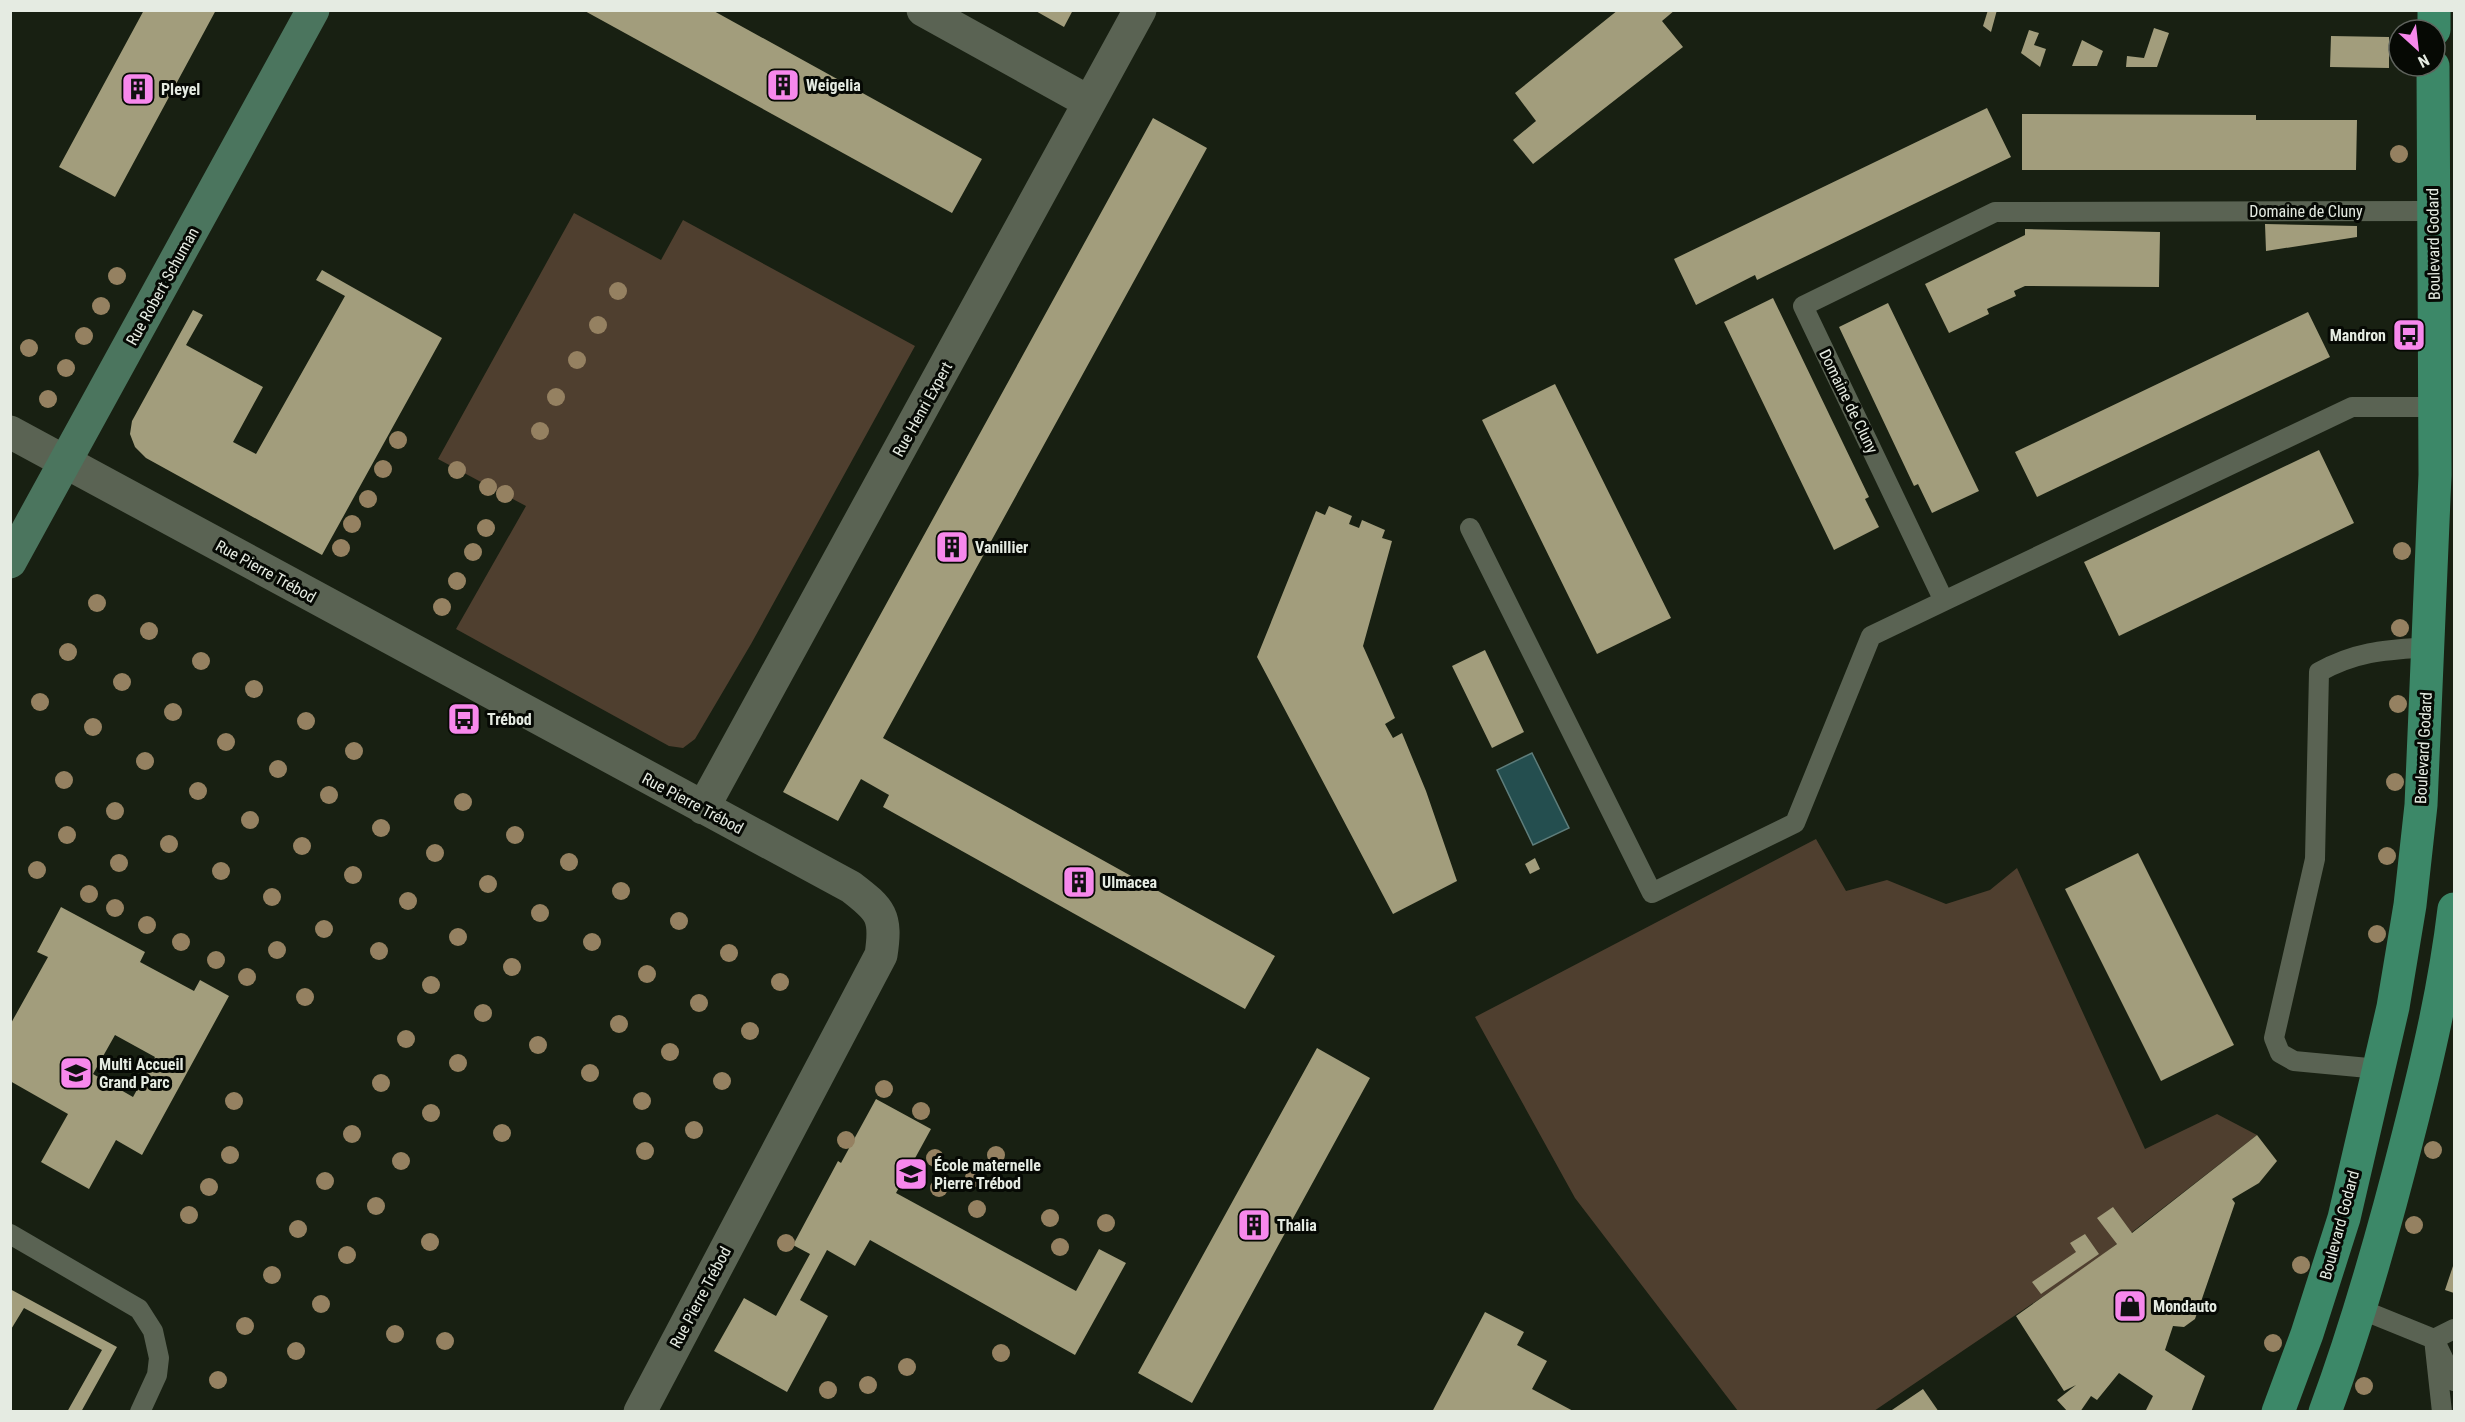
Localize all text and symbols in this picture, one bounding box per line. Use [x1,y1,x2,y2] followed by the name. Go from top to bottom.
[2387,18,2447,78] north arrow
[2415,50,2432,72] text: N
[765,67,801,103] building icon: Weigelia
[120,71,156,107] building icon: Pleyel
[806,76,861,95] place label: Weigelia
[161,80,200,99] place label: Pleyel
[2423,188,2444,300] street label: Boulevard Godard
[2249,202,2363,221] street label: Domaine de Cluny
[122,224,203,348] street label: Rue Robert Schuman
[2391,317,2427,353] bus stop icon: Mandron
[2330,326,2386,345] place label: Mandron
[1815,346,1882,457] street label: Domaine de Cluny
[889,358,956,460] street label: Rue Henri Expert
[934,529,970,565] building icon: Vanillier
[212,536,319,607] street label: Rue Pierre Trébod
[975,538,1028,557] place label: Vanillier
[2411,692,2436,804] street label: Boulevard Godard
[446,701,482,737] bus stop icon: Trébod
[487,710,532,729] place label: Trébod
[639,769,747,838] street label: Rue Pierre Trébod
[1061,864,1097,900] building icon: Ulmacea
[1102,873,1158,892] place label: Ulmacea
[58,1055,94,1091] school or university icon: Multi Accueil Grand Parc
[99,1055,184,1092] place label: Multi Accueil Grand Parc
[893,1156,929,1192] school or university icon: École maternelle Pierre Trébod
[934,1156,1041,1193] place label: École maternelle Pierre Trébod
[2316,1169,2363,1282] street label: Boulevard Godard
[1236,1207,1272,1243] building icon: Thalia
[1277,1216,1317,1235] place label: Thalia
[666,1243,735,1351] street label: Rue Pierre Trébod
[2112,1288,2148,1324] shop icon: Mondauto
[2153,1297,2217,1316] place label: Mondauto

